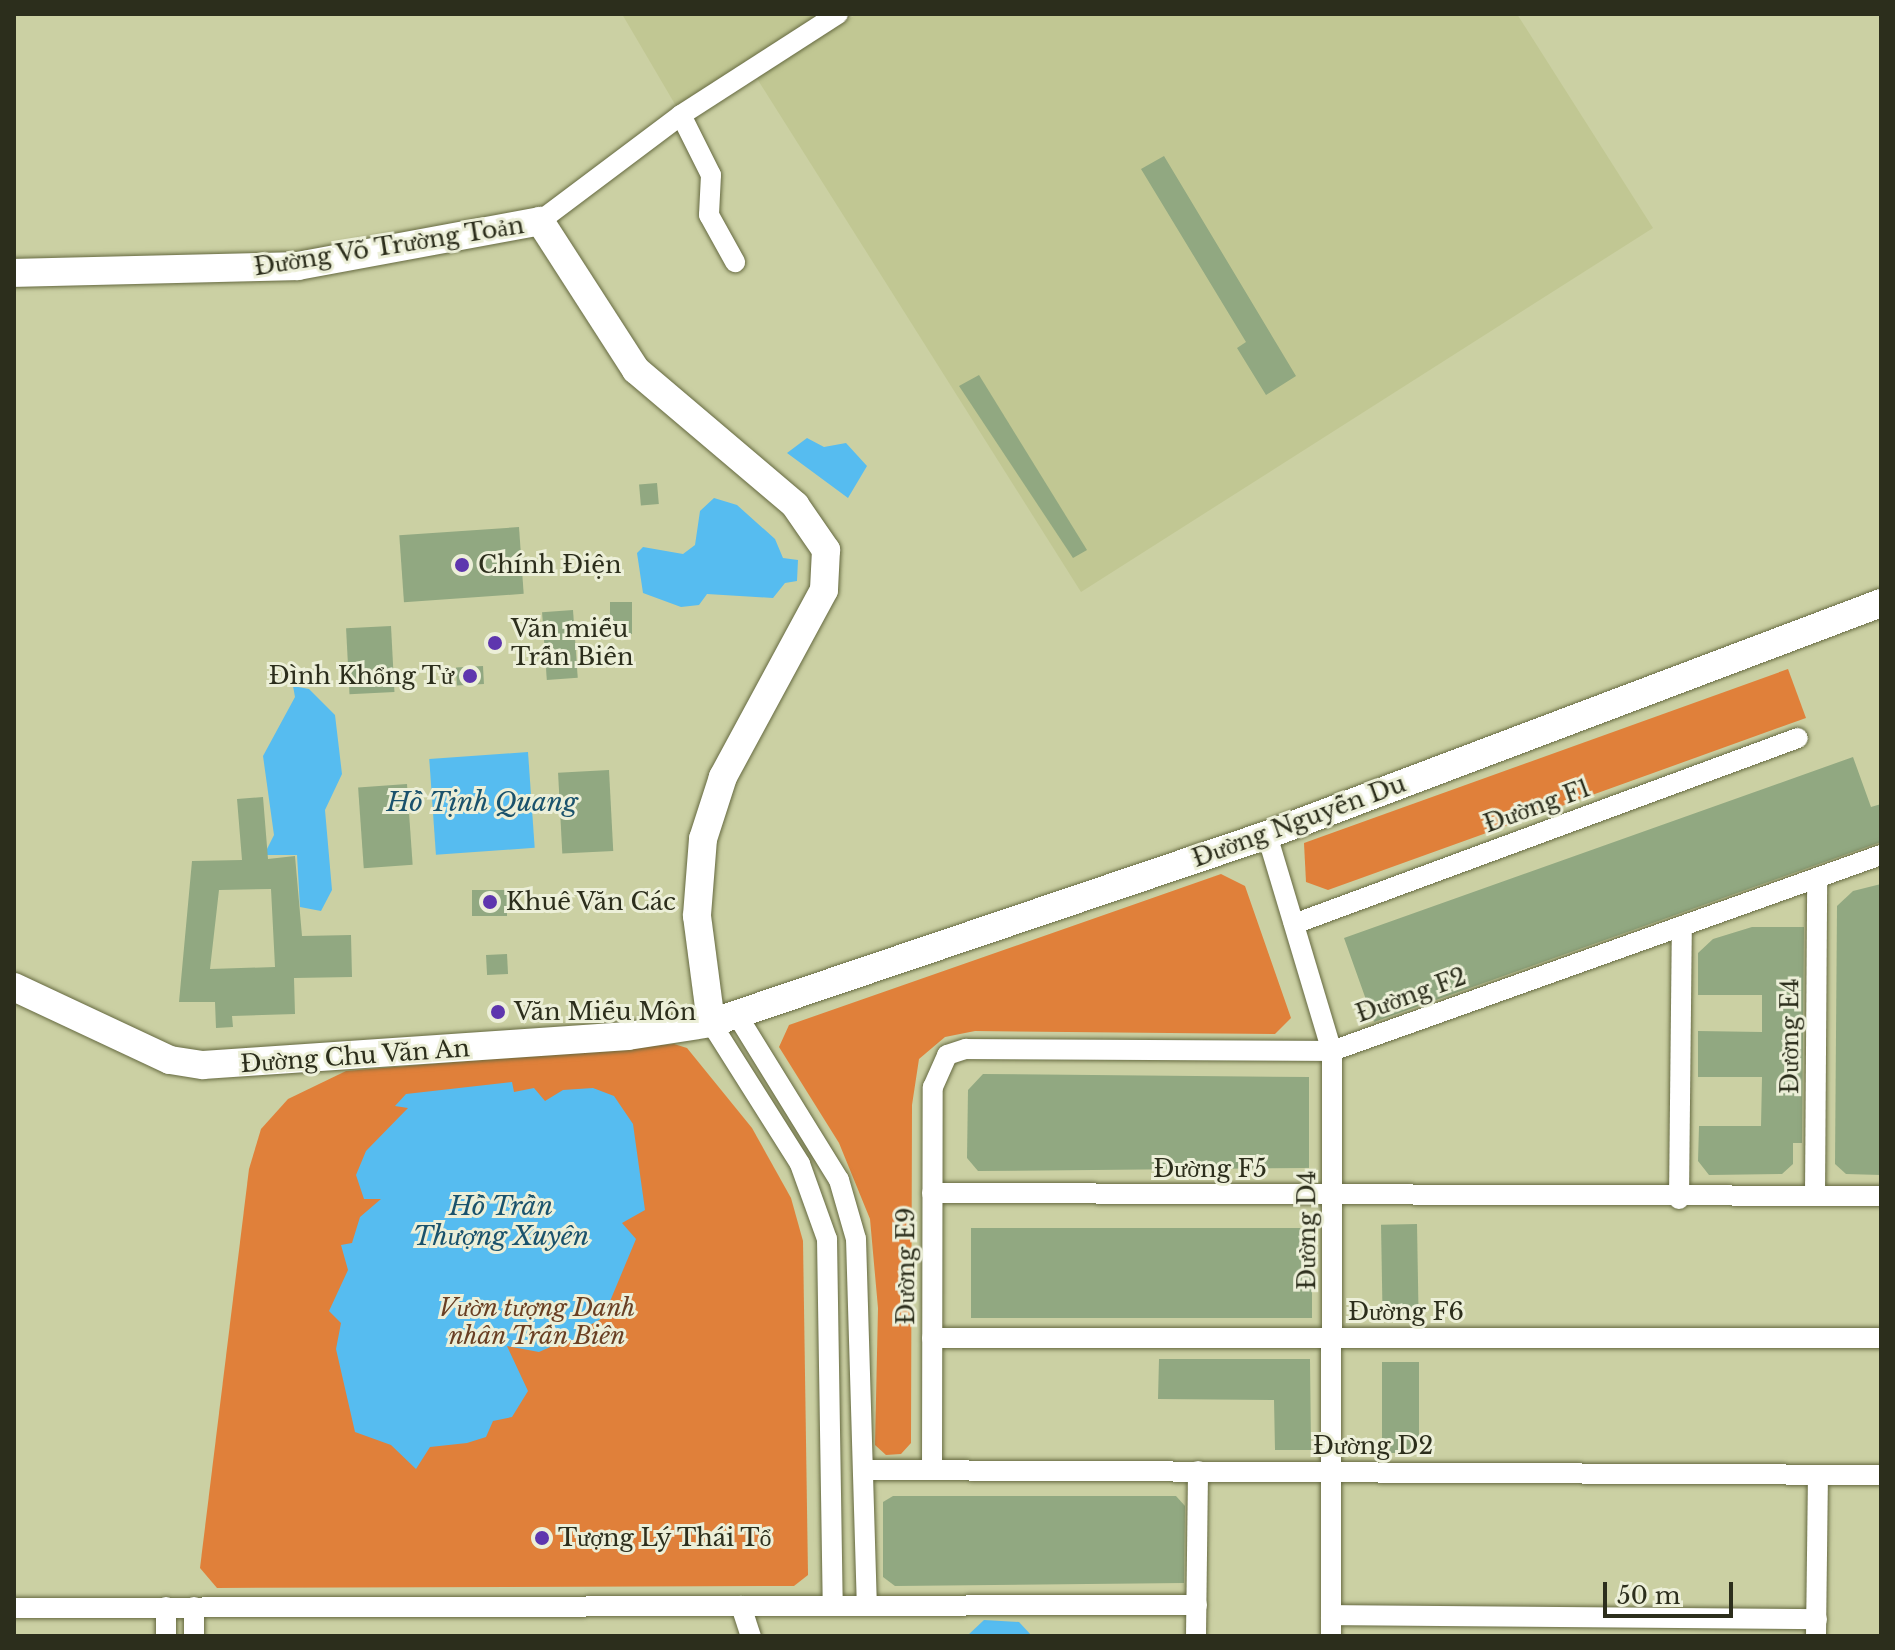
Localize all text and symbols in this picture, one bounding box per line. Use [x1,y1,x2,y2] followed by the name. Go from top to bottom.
[250,210,528,282] street label: Đường Võ Trường Toản
[478,551,622,579] place label: Chính Điện
[453,556,471,574] marker: Chính Điện
[511,615,634,671] place label: Văn miếu Trấn Biên
[486,634,504,652] marker: Văn miếu Trấn Biên
[267,662,454,690] place label: Đình Khổng Tử
[461,667,479,685] marker: Đình Khổng Tử
[1188,769,1410,873] street label: Đường Nguyễn Du
[1480,773,1594,839] street label: Đường F1
[386,787,578,819] water label: Hồ Tịnh Quang
[506,888,677,916] place label: Khuê Văn Các
[481,893,499,911] marker: Khuê Văn Các
[1352,962,1470,1028] street label: Đường F2
[1776,978,1804,1094] street label: Đường E4
[514,998,696,1026] place label: Văn Miếu Môn
[489,1003,507,1021] marker: Văn Miếu Môn
[238,1034,472,1078] street label: Đường Chu Văn An
[1153,1155,1267,1183] street label: Đường F5
[1293,1170,1321,1290] street label: Đường D4
[413,1191,589,1252] water label: Hồ Trần Thượng Xuyên
[892,1207,920,1325] street label: Đường E9
[438,1294,636,1350] park label: Vườn tượng Danh nhân Trấn Biên
[1348,1298,1464,1326] street label: Đường F6
[1313,1432,1433,1460] street label: Đường D2
[558,1524,774,1552] place label: Tượng Lý Thái Tổ
[533,1529,551,1547] marker: Tượng Lý Thái Tổ
[1607,1566,1737,1616] scale bar
[1617,1581,1680,1610] text: 50 m

